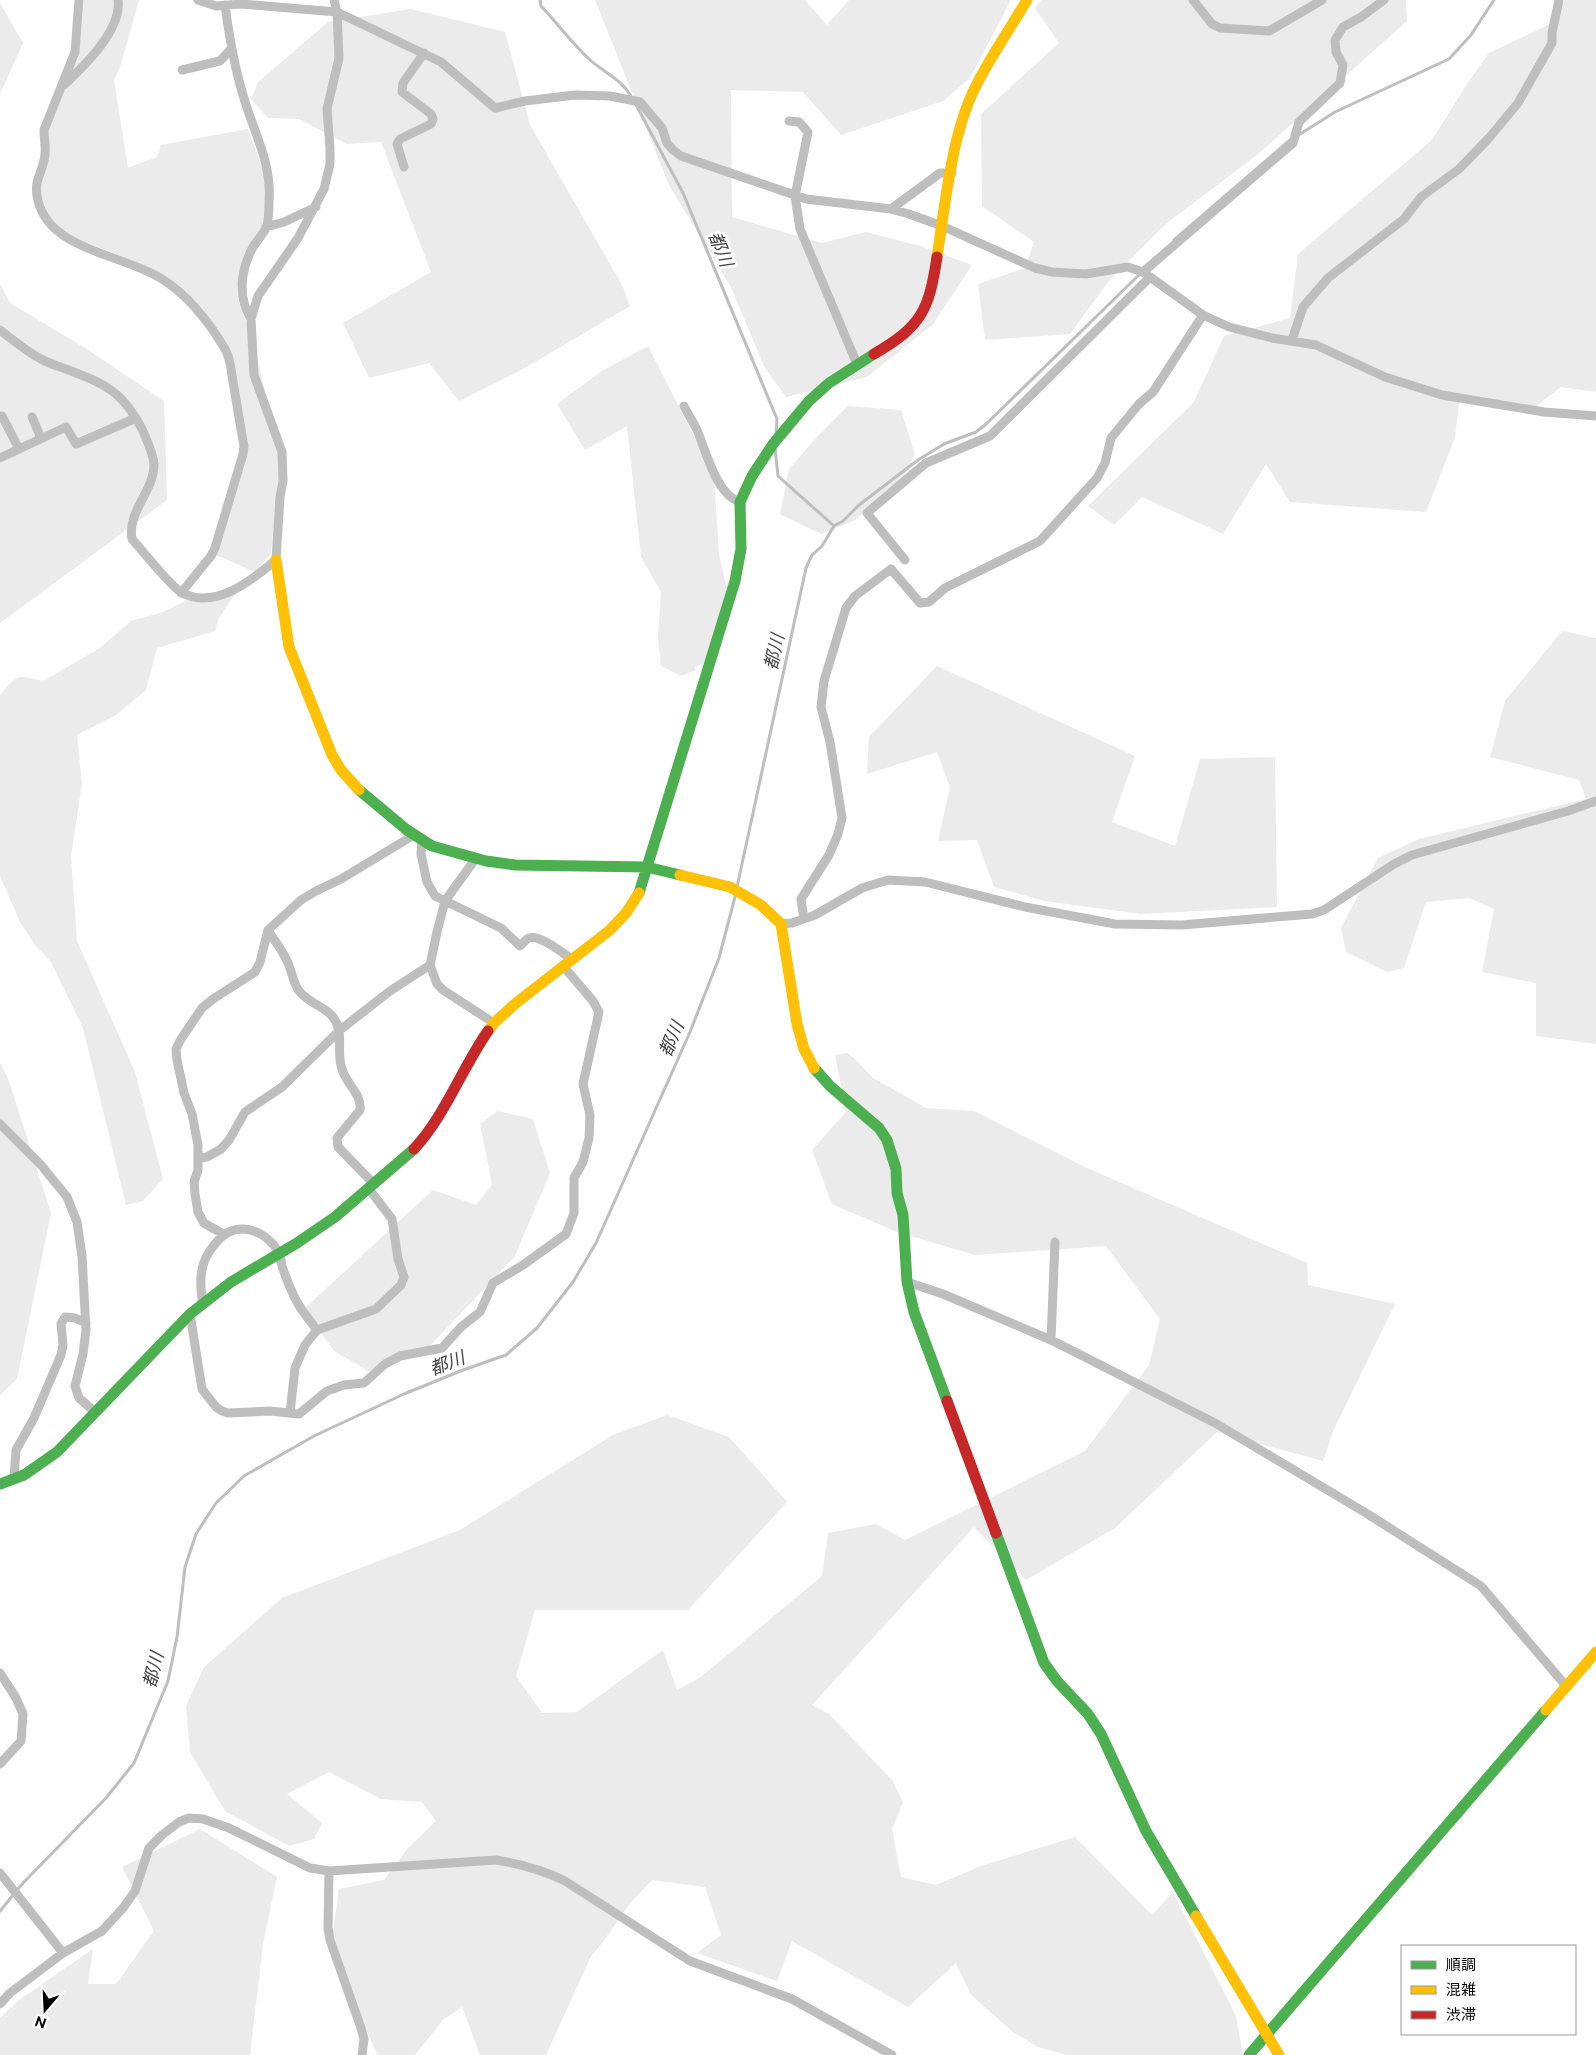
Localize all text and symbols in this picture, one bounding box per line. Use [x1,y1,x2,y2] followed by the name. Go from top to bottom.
[705,228,738,271] water label: 都川
[760,630,788,672] water label: 都川
[654,1016,688,1060] water label: 都川
[426,1346,469,1379] water label: 都川
[138,1648,168,1690] water label: 都川
[1401,1945,1576,2035] legend
[1446,1956,1476,1973] text: 順調
[1446,1981,1476,1998] text: 混雑
[20,1985,70,2035] north arrow
[1446,2006,1476,2023] text: 渋滞
[33,2013,49,2032] text: N

